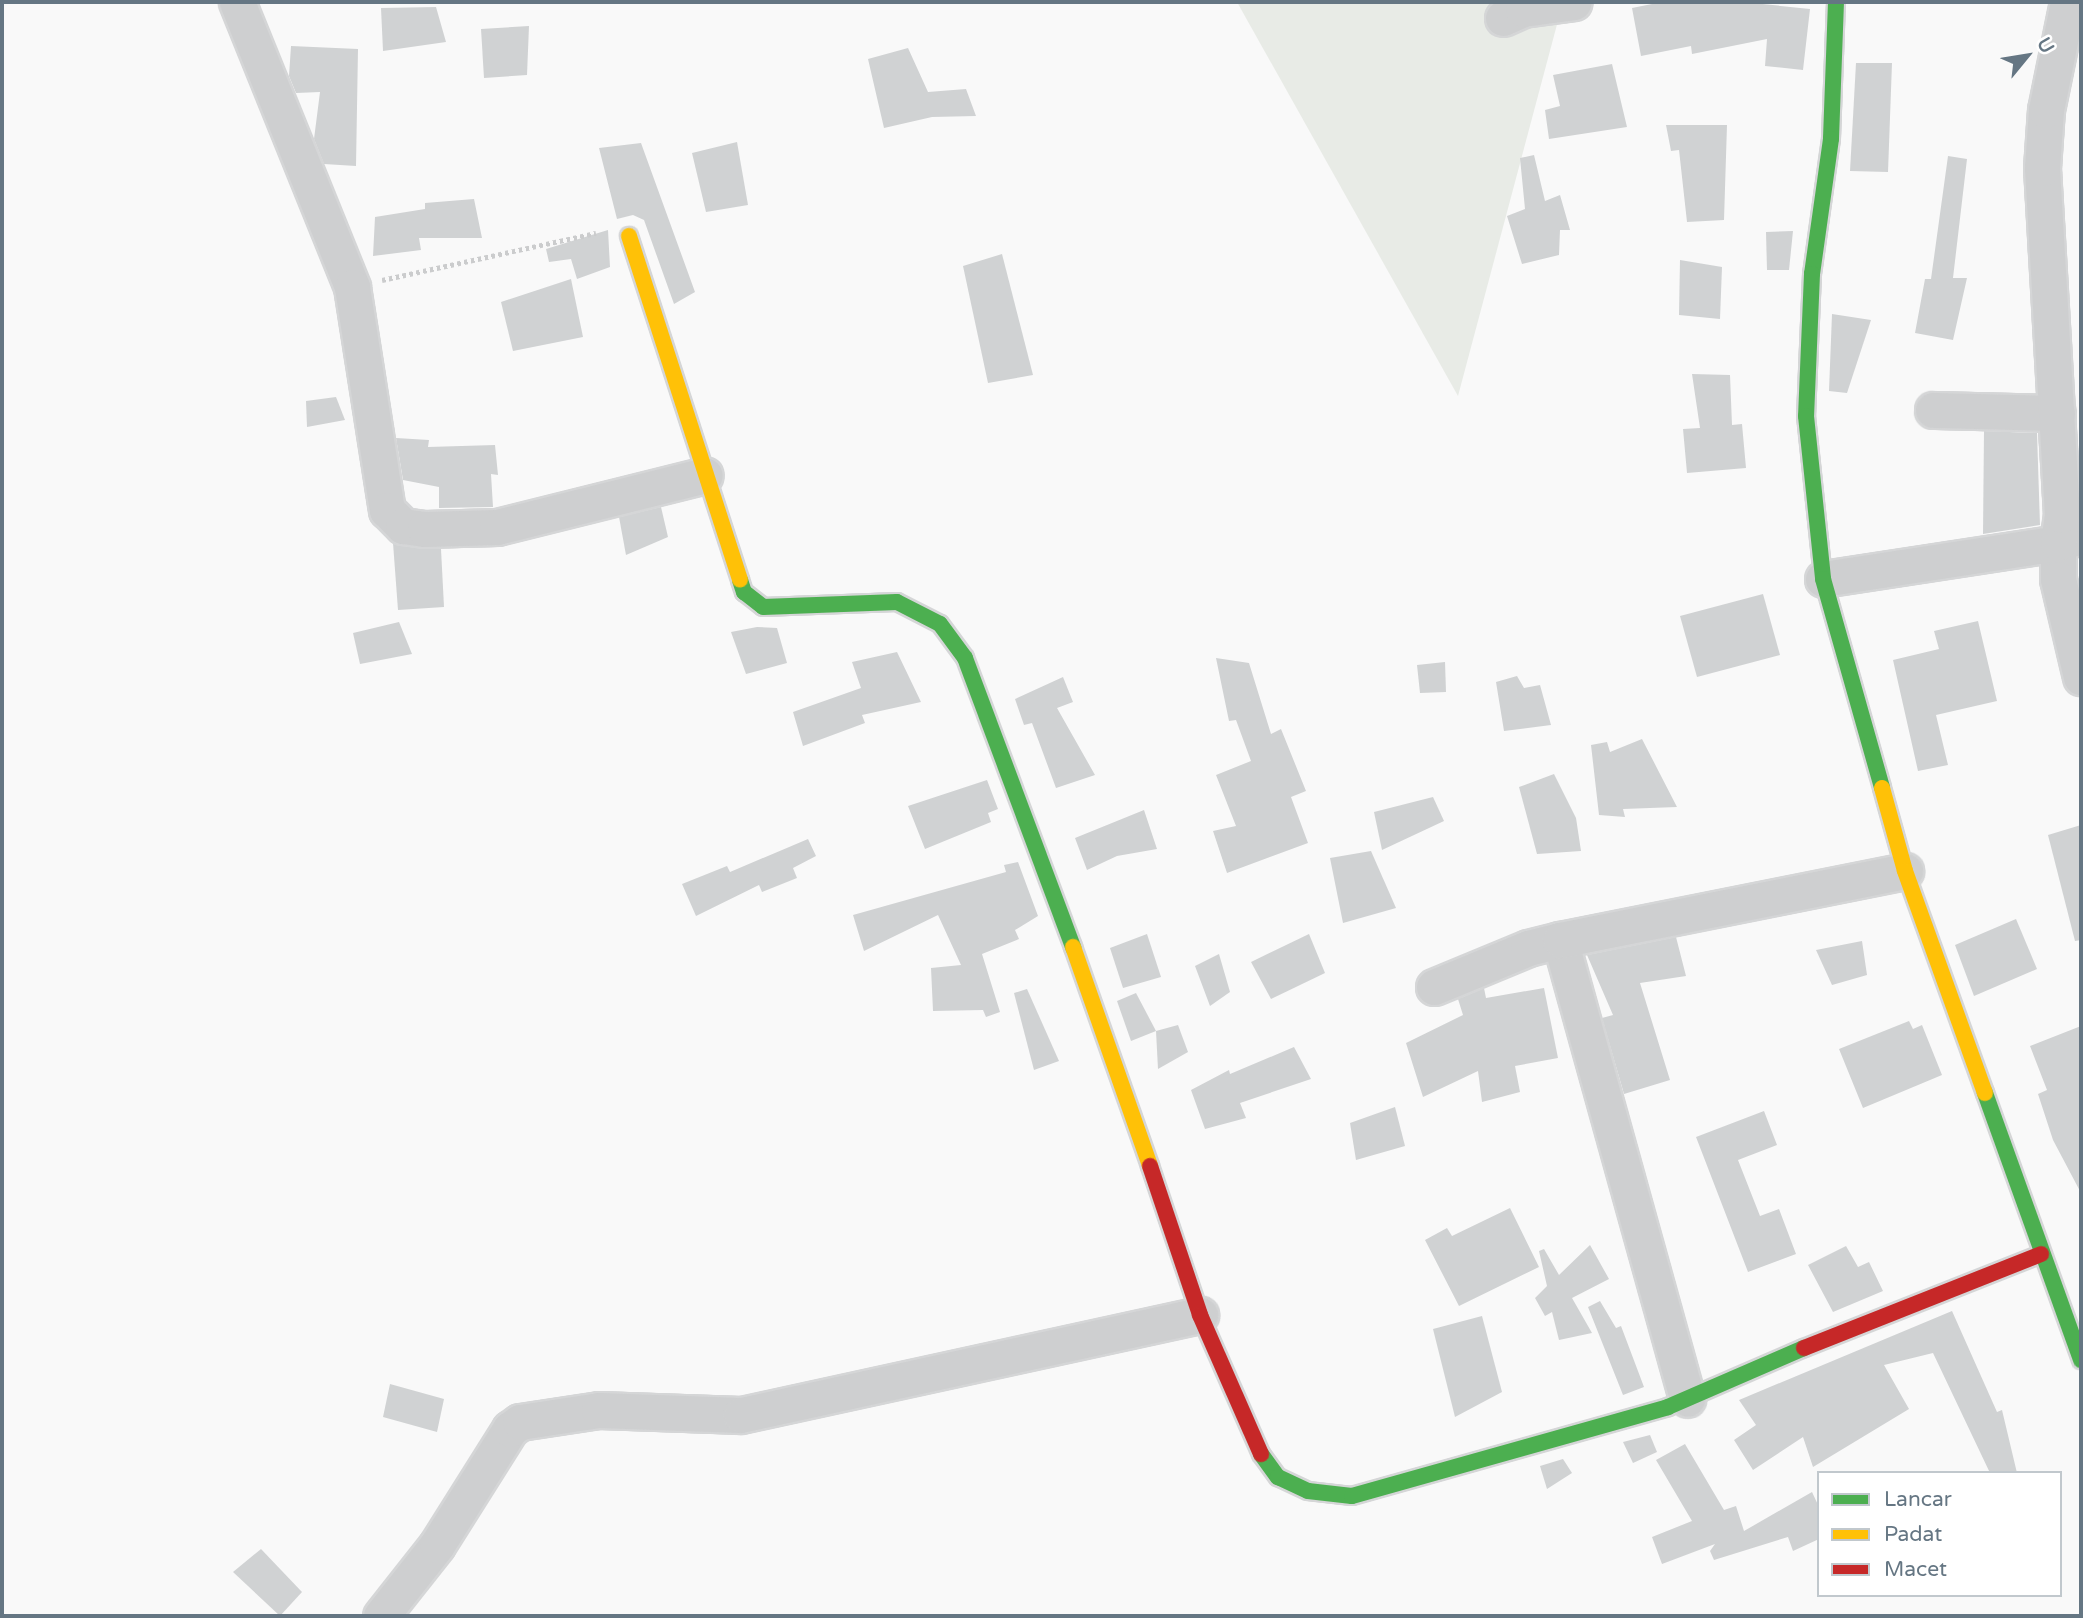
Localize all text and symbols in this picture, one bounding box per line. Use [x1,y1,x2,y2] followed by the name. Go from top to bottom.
[1992,21,2062,91] north arrow
[2032,34,2058,57] text: U
[1817,1471,2062,1597] legend
[1884,1487,1952,1512] text: Lancar
[1884,1522,1942,1547] text: Padat
[1884,1557,1947,1582] text: Macet

